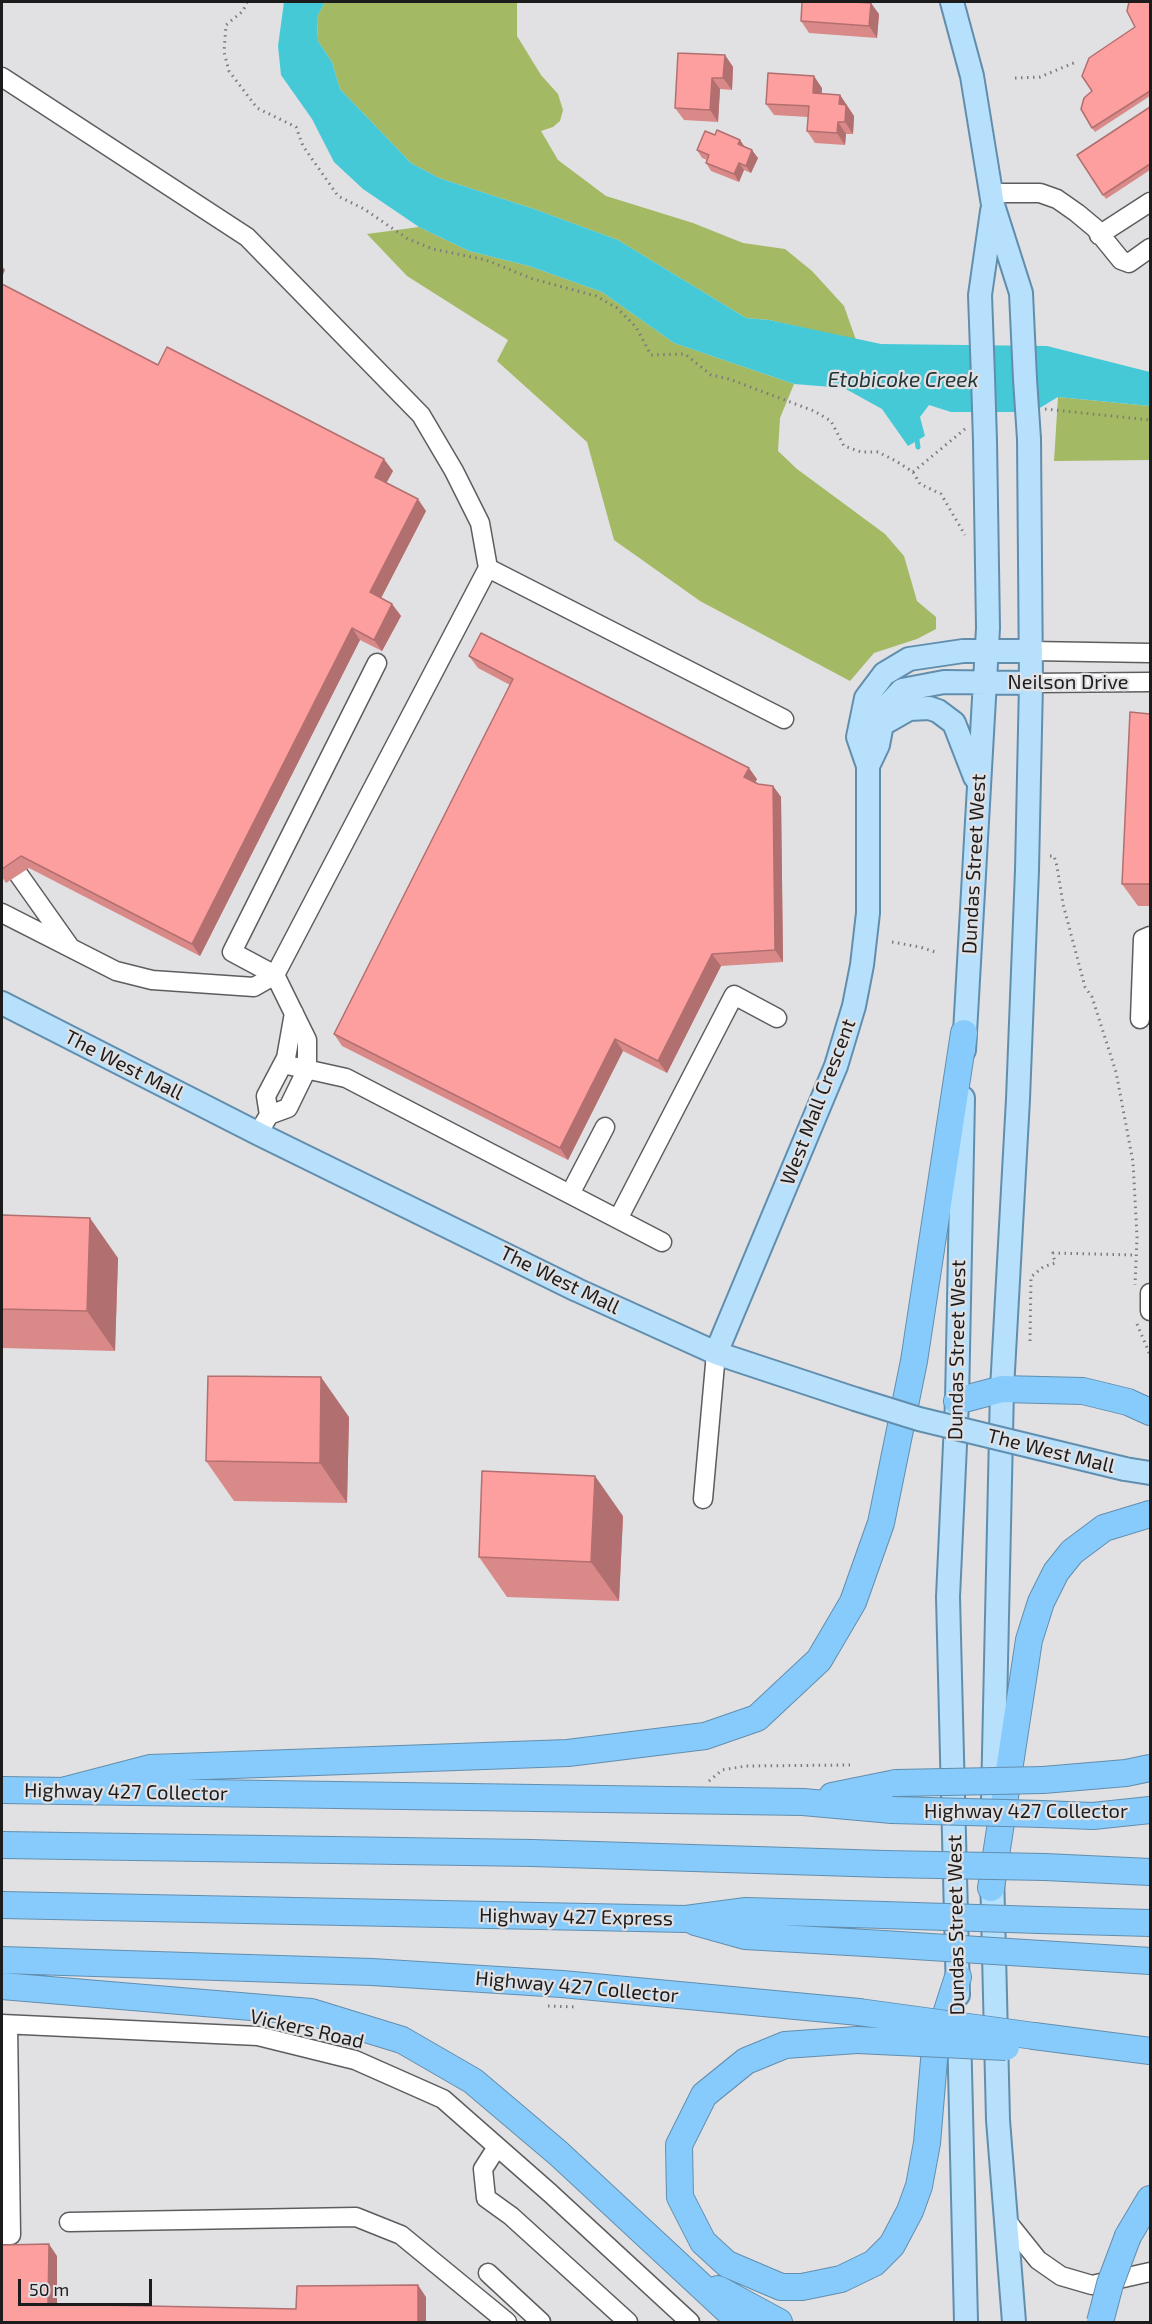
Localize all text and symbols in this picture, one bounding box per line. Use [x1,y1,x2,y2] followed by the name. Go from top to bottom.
[828,367,978,393] water label: Etobicoke Creek
[1008,670,1128,694] street label: Neilson Drive
[957,773,991,955] street label: Dundas Street West
[775,1015,861,1189] street label: West Mall Crescent
[60,1025,188,1105] street label: The West Mall
[496,1241,624,1319] street label: The West Mall
[943,1260,971,1440] street label: Dundas Street West
[985,1424,1117,1478] street label: The West Mall
[24,1778,228,1806] street label: Highway 427 Collector
[924,1799,1128,1823] street label: Highway 427 Collector
[942,1835,970,2015] street label: Dundas Street West
[479,1903,673,1931] street label: Highway 427 Express
[474,1966,680,2008] street label: Highway 427 Collector
[248,2004,366,2054] street label: Vickers Road
[21,2267,154,2305] scale bar
[29,2278,69,2300] text: 50 m

